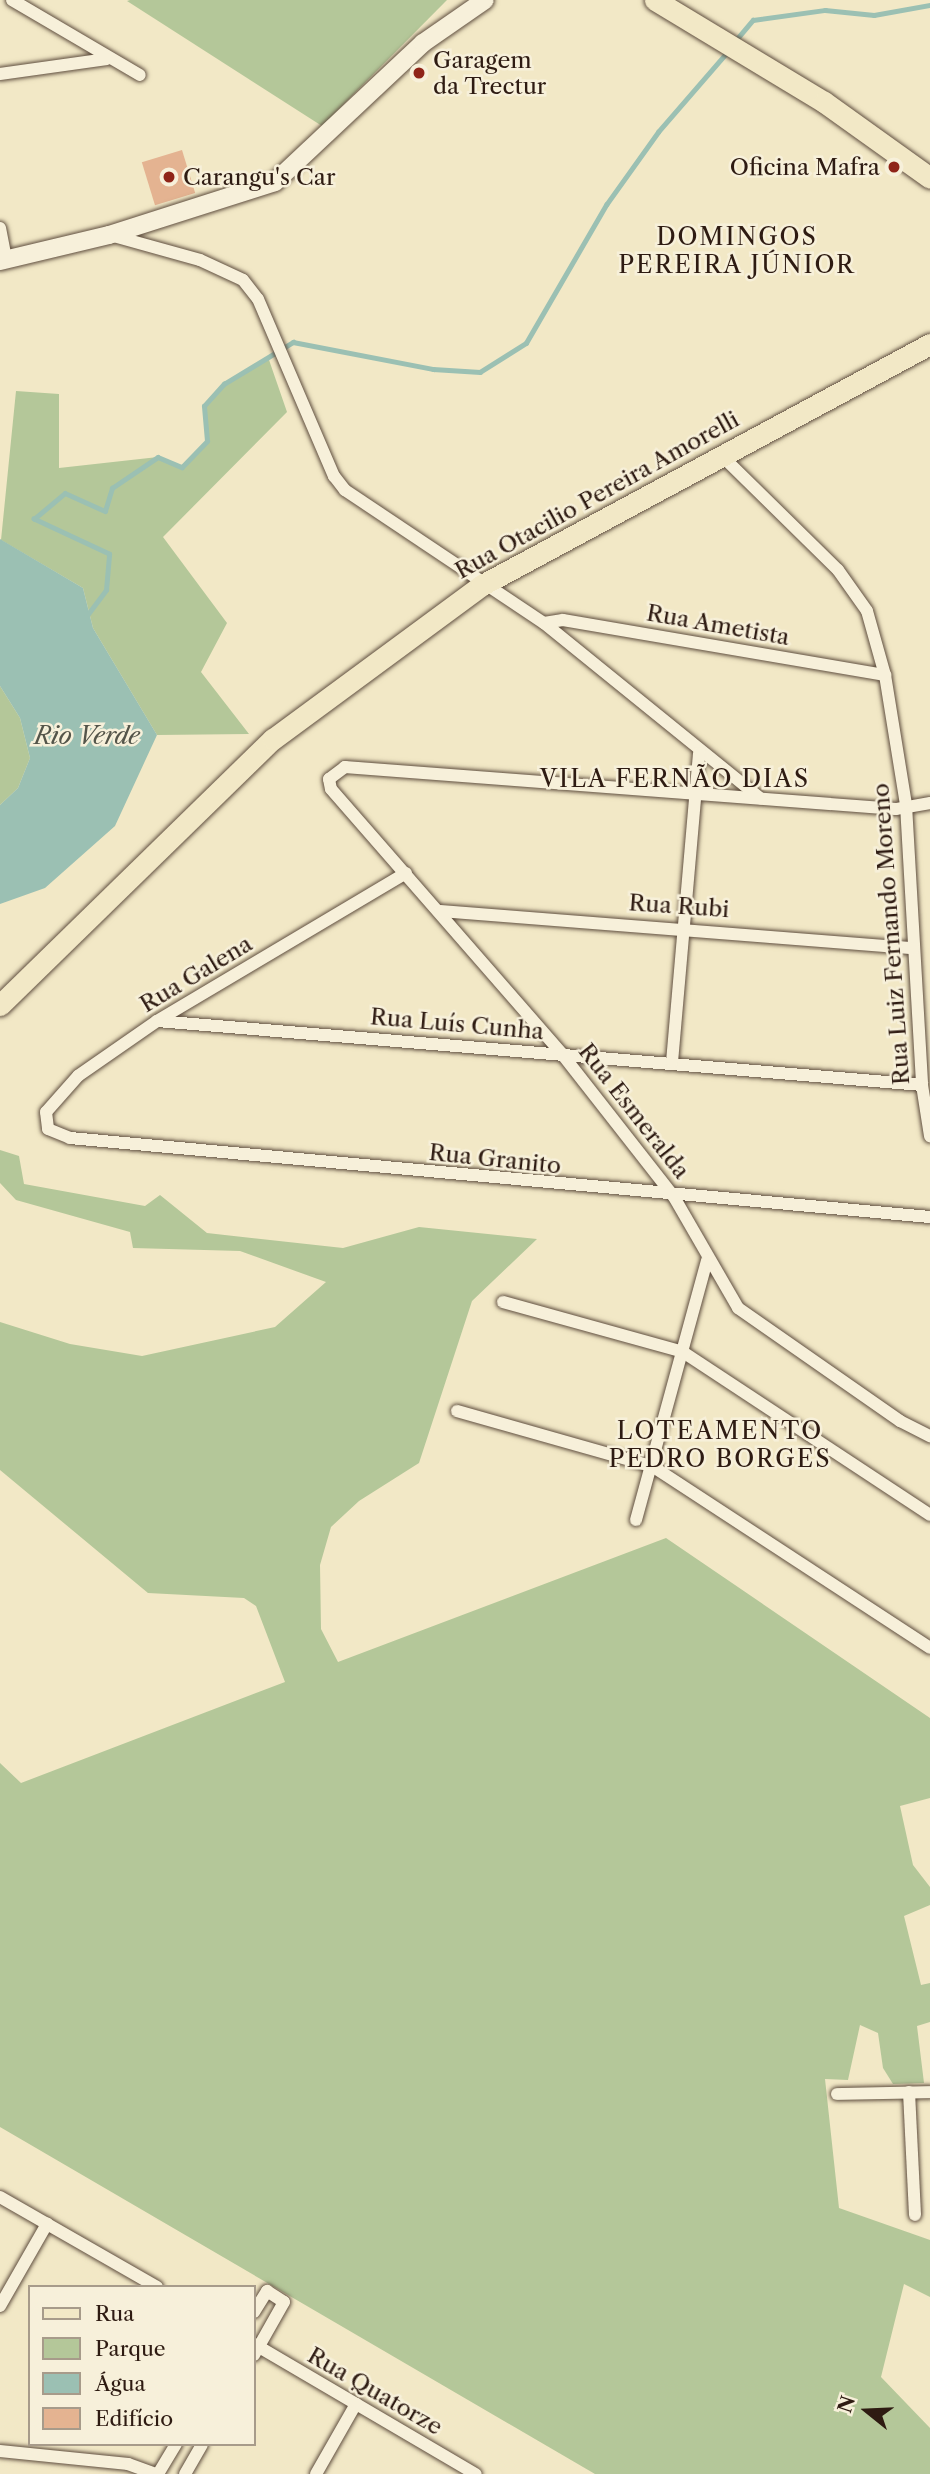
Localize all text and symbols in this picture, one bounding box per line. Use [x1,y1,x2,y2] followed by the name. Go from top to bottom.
[433,46,547,100] place label: Garagem da Trectur
[411,65,427,81] marker: Garagem da Trectur
[730,153,880,181] place label: Oficina Mafra
[886,159,902,175] marker: Oficina Mafra
[183,163,336,191] place label: Carangu's Car
[161,169,177,185] marker: Carangu's Car
[620,223,854,279] district label: DOMINGOS PEREIRA JÚNIOR
[450,405,744,585] street label: Rua Otacilio Pereira Amorelli
[644,599,792,651] street label: Rua Ametista
[34,722,140,750] water label: Rio Verde
[541,765,809,793] district label: VILA FERNÃO DIAS
[867,782,915,1086] street label: Rua Luiz Fernando Moreno
[628,889,730,923] street label: Rua Rubi
[135,930,257,1018] street label: Rua Galena
[369,1003,545,1045] street label: Rua Luís Cunha
[573,1038,695,1184] street label: Rua Esmeralda
[427,1138,563,1180] street label: Rua Granito
[610,1417,830,1473] district label: LOTEAMENTO PEDRO BORGES
[28,2285,256,2446] legend
[95,2301,134,2326] text: Rua
[95,2336,166,2361] text: Parque
[303,2341,447,2441] street label: Rua Quatorze
[95,2371,146,2396] text: Água
[832,2376,902,2446] north arrow
[833,2393,860,2416] text: N
[95,2406,173,2431] text: Edifício

